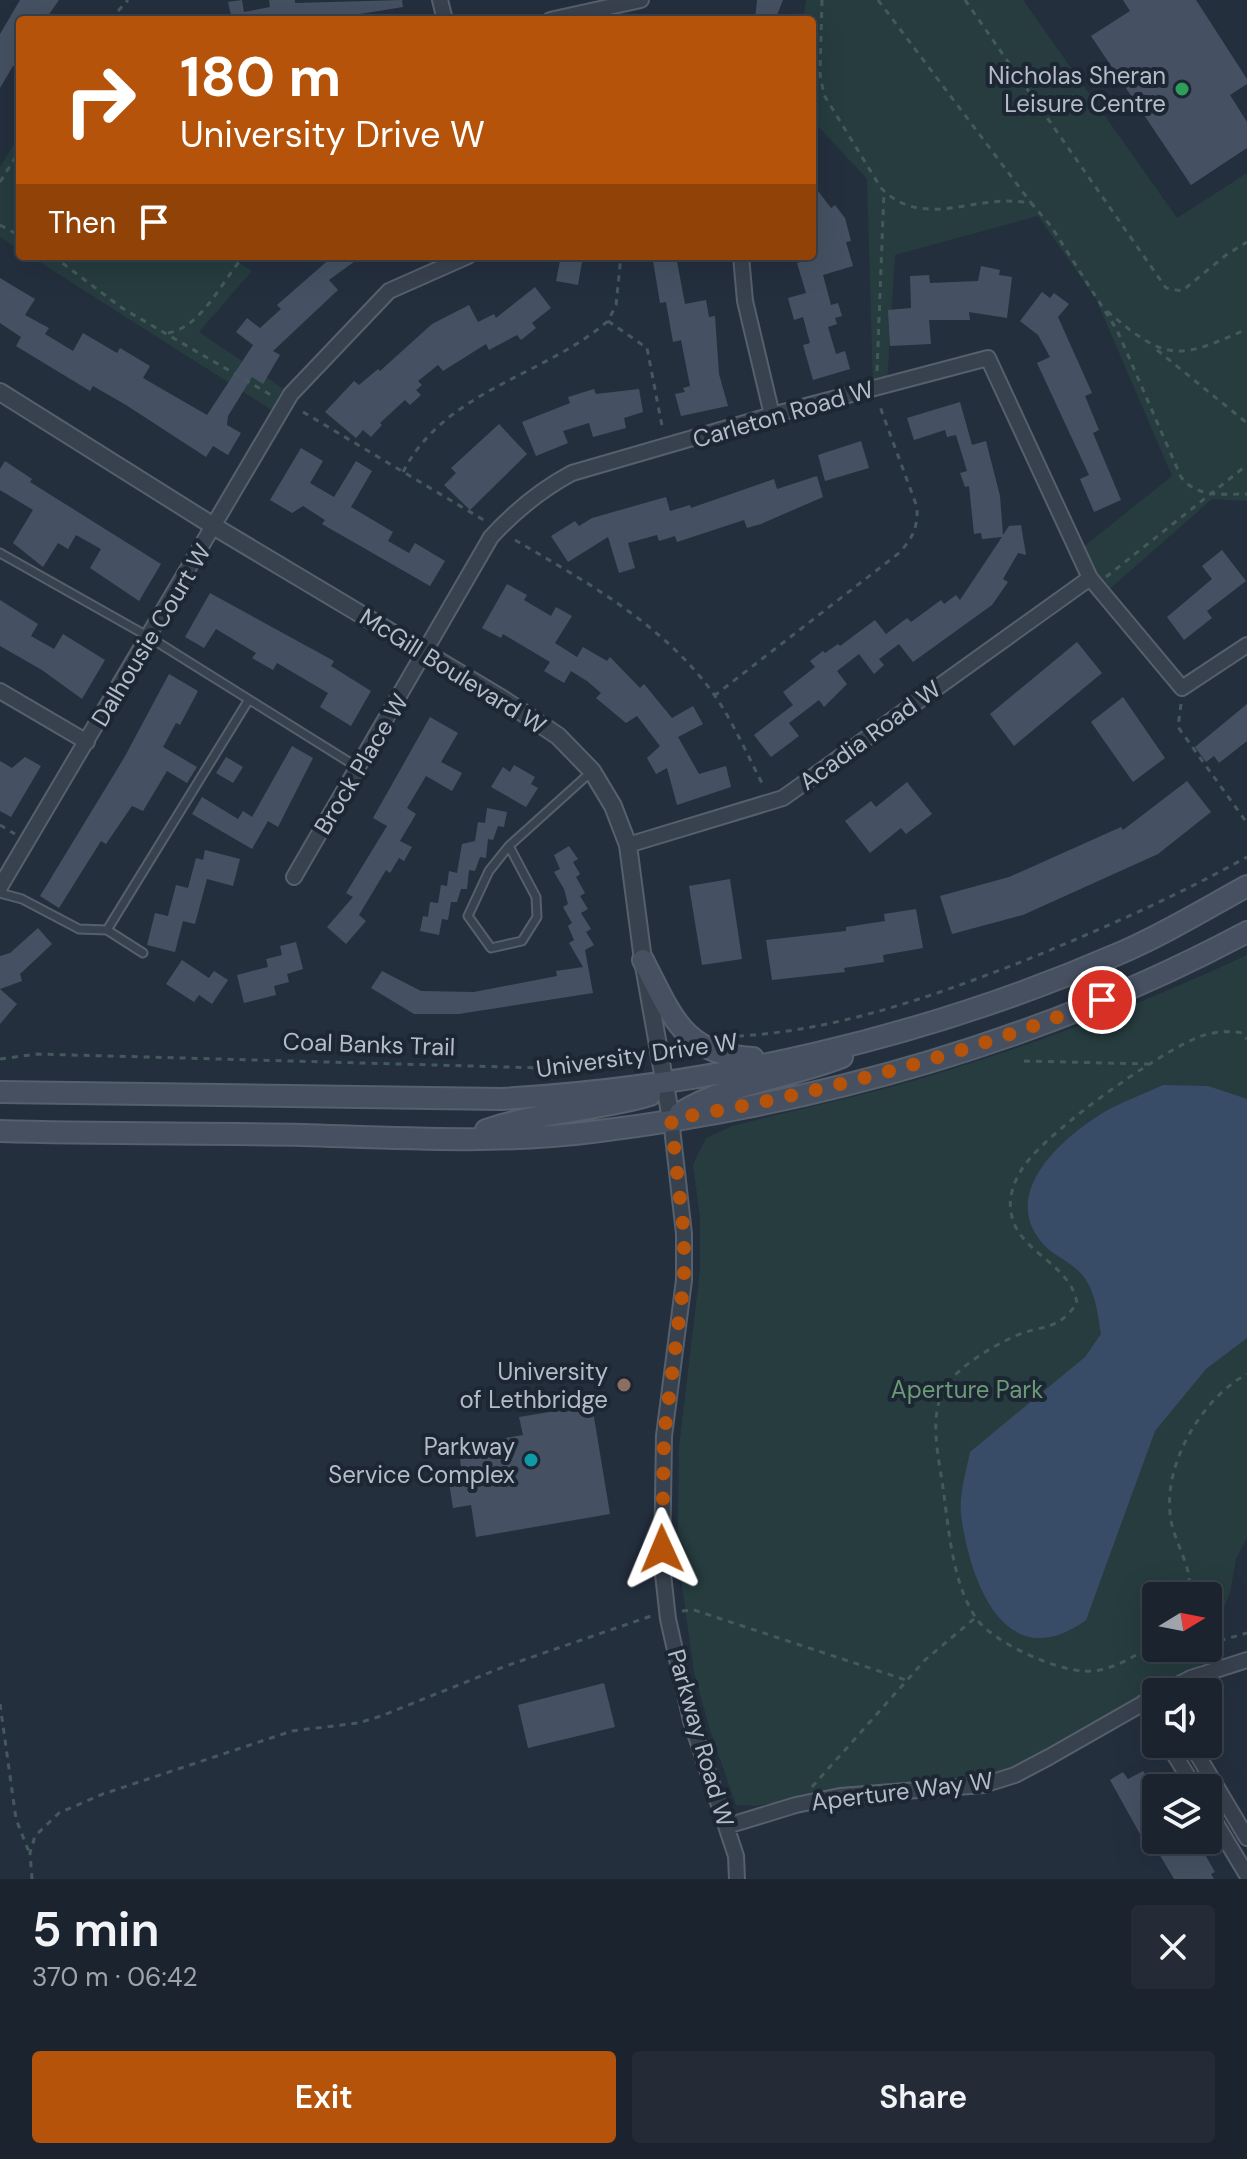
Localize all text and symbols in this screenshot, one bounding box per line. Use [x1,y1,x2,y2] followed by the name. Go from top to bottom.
[180,40,341,113] text: 180 m
[48,48,152,152] icon: right
[988,60,1166,119] place label: Nicholas Sheran Leisure Centre
[1173,80,1191,98] marker: Nicholas Sheran Leisure Centre
[180,111,485,158] text: University Drive W
[132,200,176,244] icon: arrive
[48,203,116,242] text: Then
[689,373,877,455] street label: Carleton Road W
[84,538,218,732] street label: Dalhousie Court W
[354,601,552,741] street label: McGill Boulevard W
[793,673,947,797] street label: Acadia Road W
[307,688,415,840] street label: Brock Place W
[1068,966,1136,1034] pin
[1080,978,1124,1022] icon: arrive
[282,1025,456,1063] street label: Coal Banks Trail
[534,1026,740,1084] street label: University Drive W
[459,1356,608,1415] place label: University of Lethbridge
[891,1374,1043,1405] park label: Aperture Park
[615,1376,633,1394] marker: University of Lethbridge
[328,1431,515,1490] place label: Parkway Service Complex
[522,1451,540,1469] marker: Parkway Service Complex
[620,1507,704,1591] position arrow
[1142,1582,1222,1662] north arrow
[1142,1582,1222,1854] map controls
[661,1646,741,1830] street label: Parkway Road W
[1142,1678,1222,1758] button: sound
[809,1764,995,1818] street label: Aperture Way W
[1142,1774,1222,1854] button: layers
[32,1898,160,1961] text: 5 min
[1131,1905,1215,1989] button: close
[32,1960,197,1994] text: 370 m · 06:42
[32,2051,616,2143] button: Exit
[632,2051,1215,2143] button: Share

